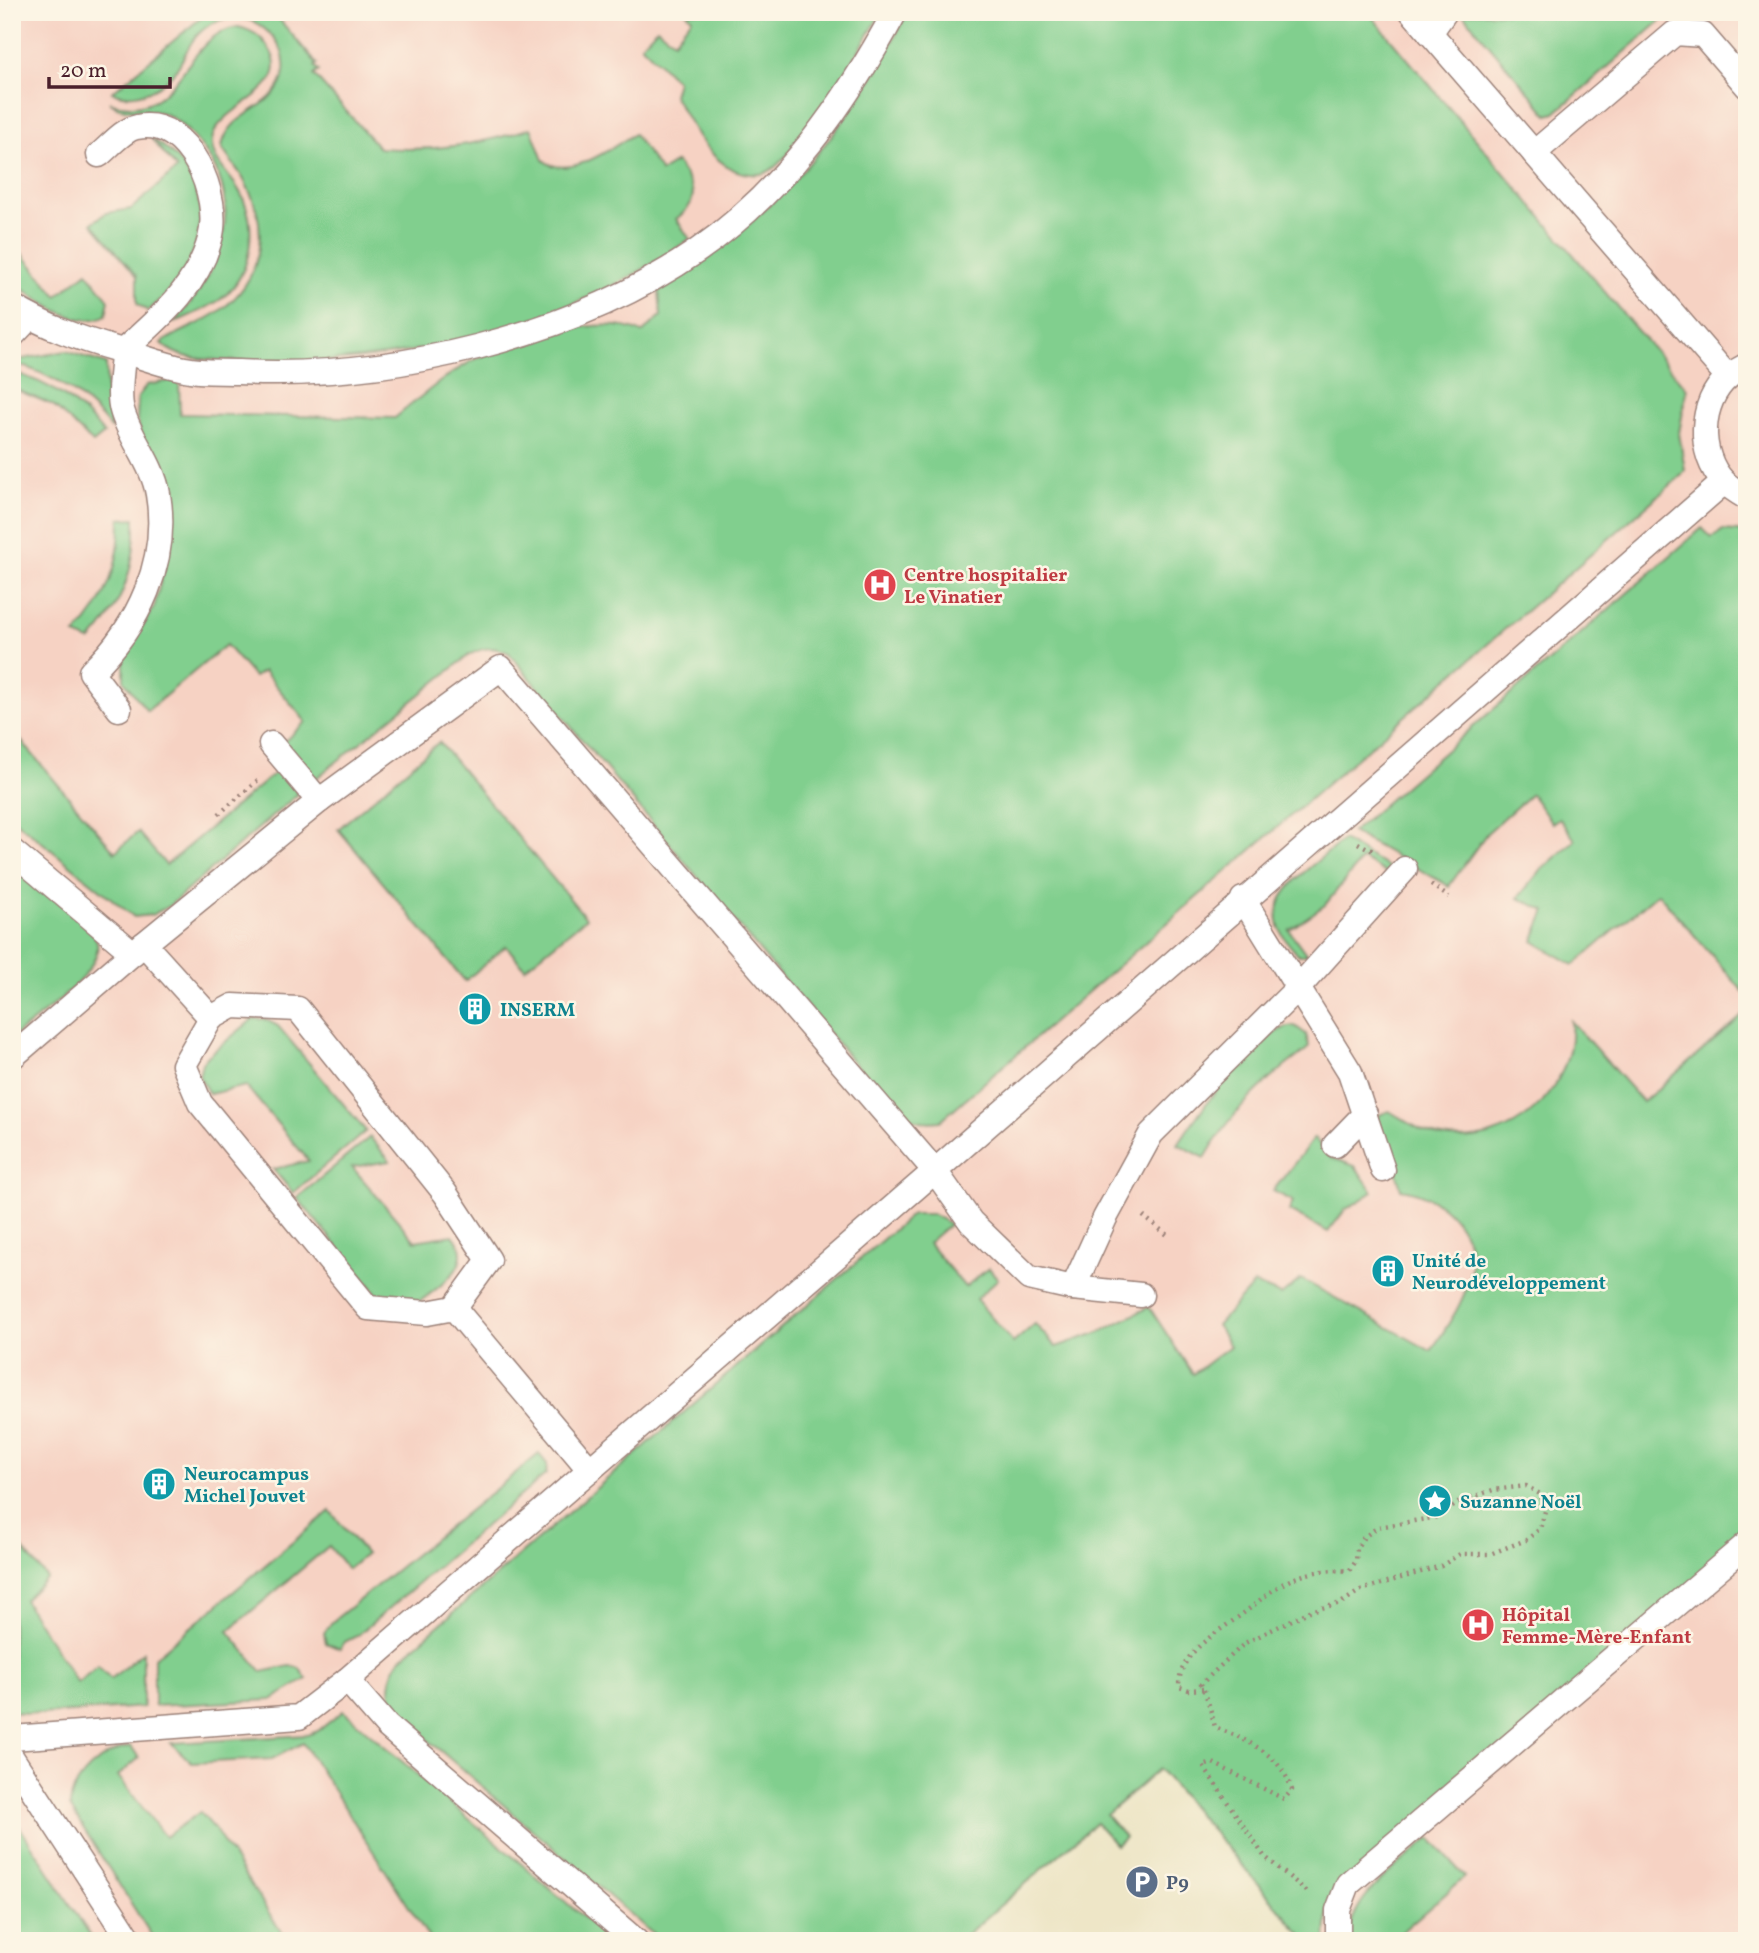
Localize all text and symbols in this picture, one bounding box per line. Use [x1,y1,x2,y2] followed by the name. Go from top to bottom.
[49,46,170,90] scale bar
[60,57,106,86] text: 20 m
[904,563,1067,611] place label: Centre hospitalier Le Vinatier
[861,566,899,604] hospital icon: Centre hospitalier Le Vinatier
[456,990,494,1028] building icon: INSERM
[500,998,575,1024] place label: INSERM
[1412,1249,1606,1297] place label: Unité de Neurodéveloppement
[1369,1252,1407,1290] building icon: Unité de Neurodéveloppement
[184,1462,309,1510] place label: Neurocampus Michel Jouvet
[140,1465,178,1503] building icon: Neurocampus Michel Jouvet
[1416,1482,1454,1520] place icon: Suzanne Noël
[1460,1490,1581,1516] place label: Suzanne Noël
[1502,1603,1691,1651] place label: Hôpital Femme-Mère-Enfant
[1459,1606,1497,1644] hospital icon: Hôpital Femme-Mère-Enfant
[1123,1863,1161,1901] parking icon: P9
[1166,1871,1189,1897] place label: P9

